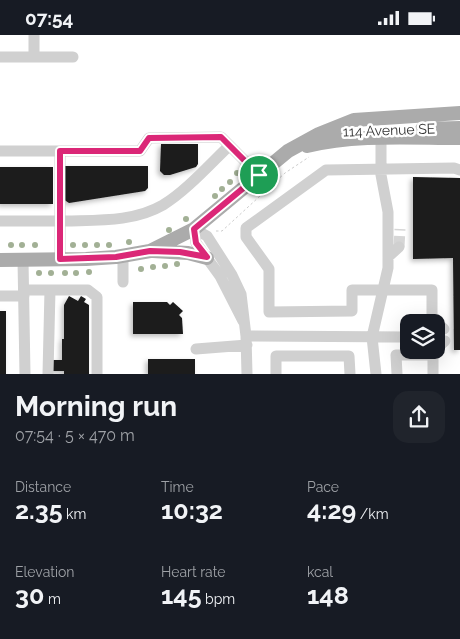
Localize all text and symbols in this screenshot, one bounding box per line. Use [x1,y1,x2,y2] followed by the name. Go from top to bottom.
[25,7,73,29] text: 07:54
[343,120,435,140] street label: 114 Avenue SE
[238,154,280,196] pin
[245,161,273,189] icon: arrive
[400,314,445,359] map controls
[400,314,445,359] button: layers
[15,390,177,423] text: Morning run
[393,391,445,443] button: share
[15,426,135,445] text: 07:54 · 5 × 470 m
[15,479,71,495] text: Distance
[161,479,194,495] text: Time
[307,479,339,495] text: Pace
[15,495,63,525] text: 2.35
[161,495,223,525] text: 10:32
[307,495,356,525] text: 4:29
[63,506,86,522] text: km
[356,506,389,522] text: /km
[15,564,74,580] text: Elevation
[161,564,225,580] text: Heart rate
[307,564,333,580] text: kcal
[15,580,44,610] text: 30
[161,580,201,610] text: 145
[307,580,349,610] text: 148
[44,591,61,607] text: m
[201,591,235,607] text: bpm

